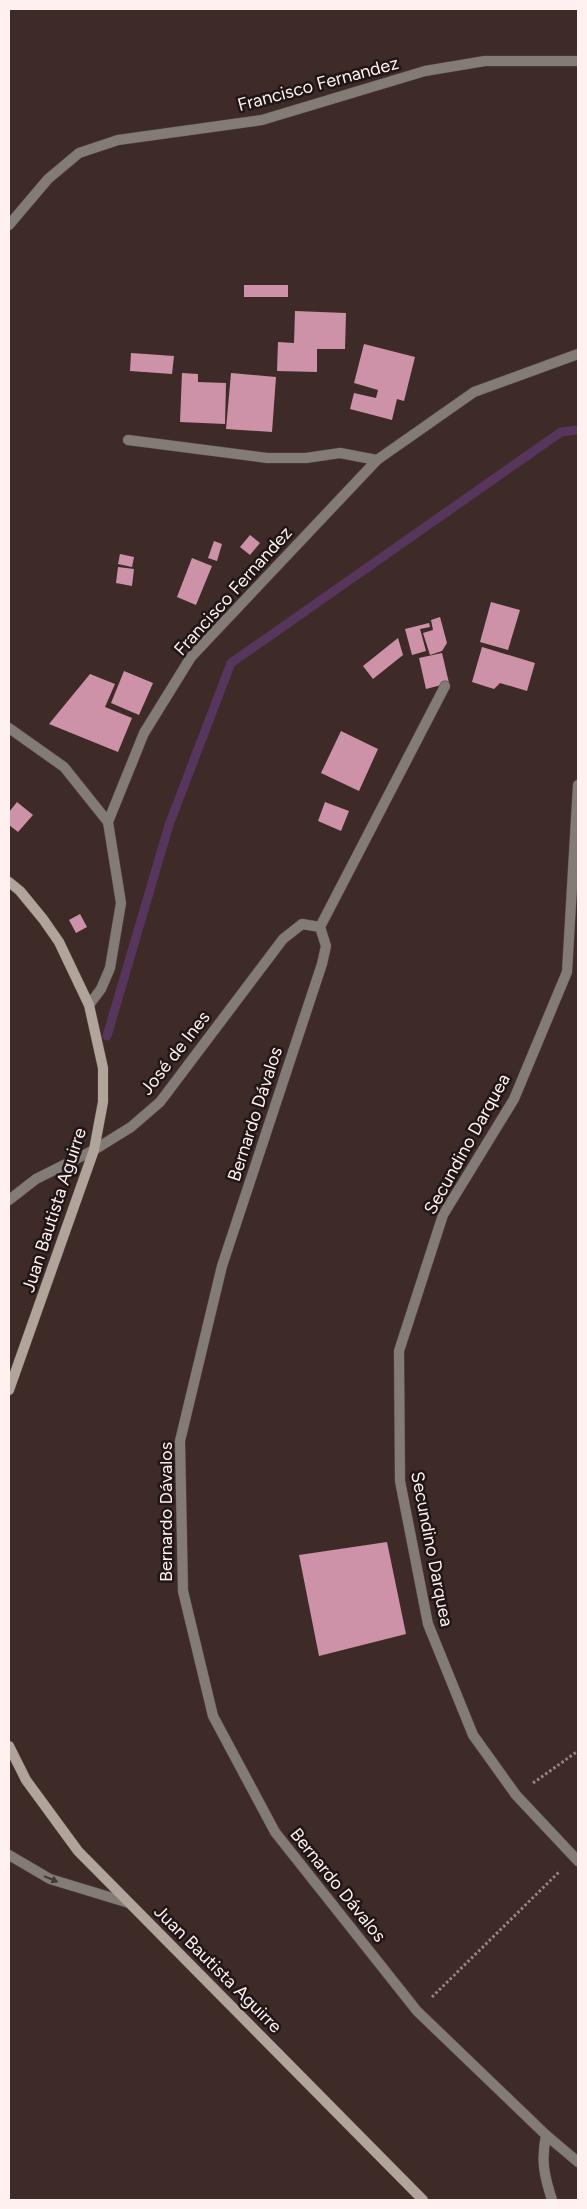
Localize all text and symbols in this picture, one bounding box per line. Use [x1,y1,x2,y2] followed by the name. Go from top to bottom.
[235,52,401,116] street label: Francisco Fernandez
[169,522,297,660] street label: Francisco Fernandez
[135,1007,215,1099] street label: José de Ines
[223,1044,287,1184] street label: Bernardo Dávalos
[419,1070,515,1218] street label: Secundino Darquea
[17,1125,91,1295] street label: Juan Bautista Aguirre
[155,1442,177,1582] street label: Bernardo Dávalos
[406,1470,458,1628] street label: Secundino Darquea
[285,1824,391,1946] street label: Bernardo Dávalos
[44,1875,59,1883] one-way arrow
[149,1900,287,2038] street label: Juan Bautista Aguirre

